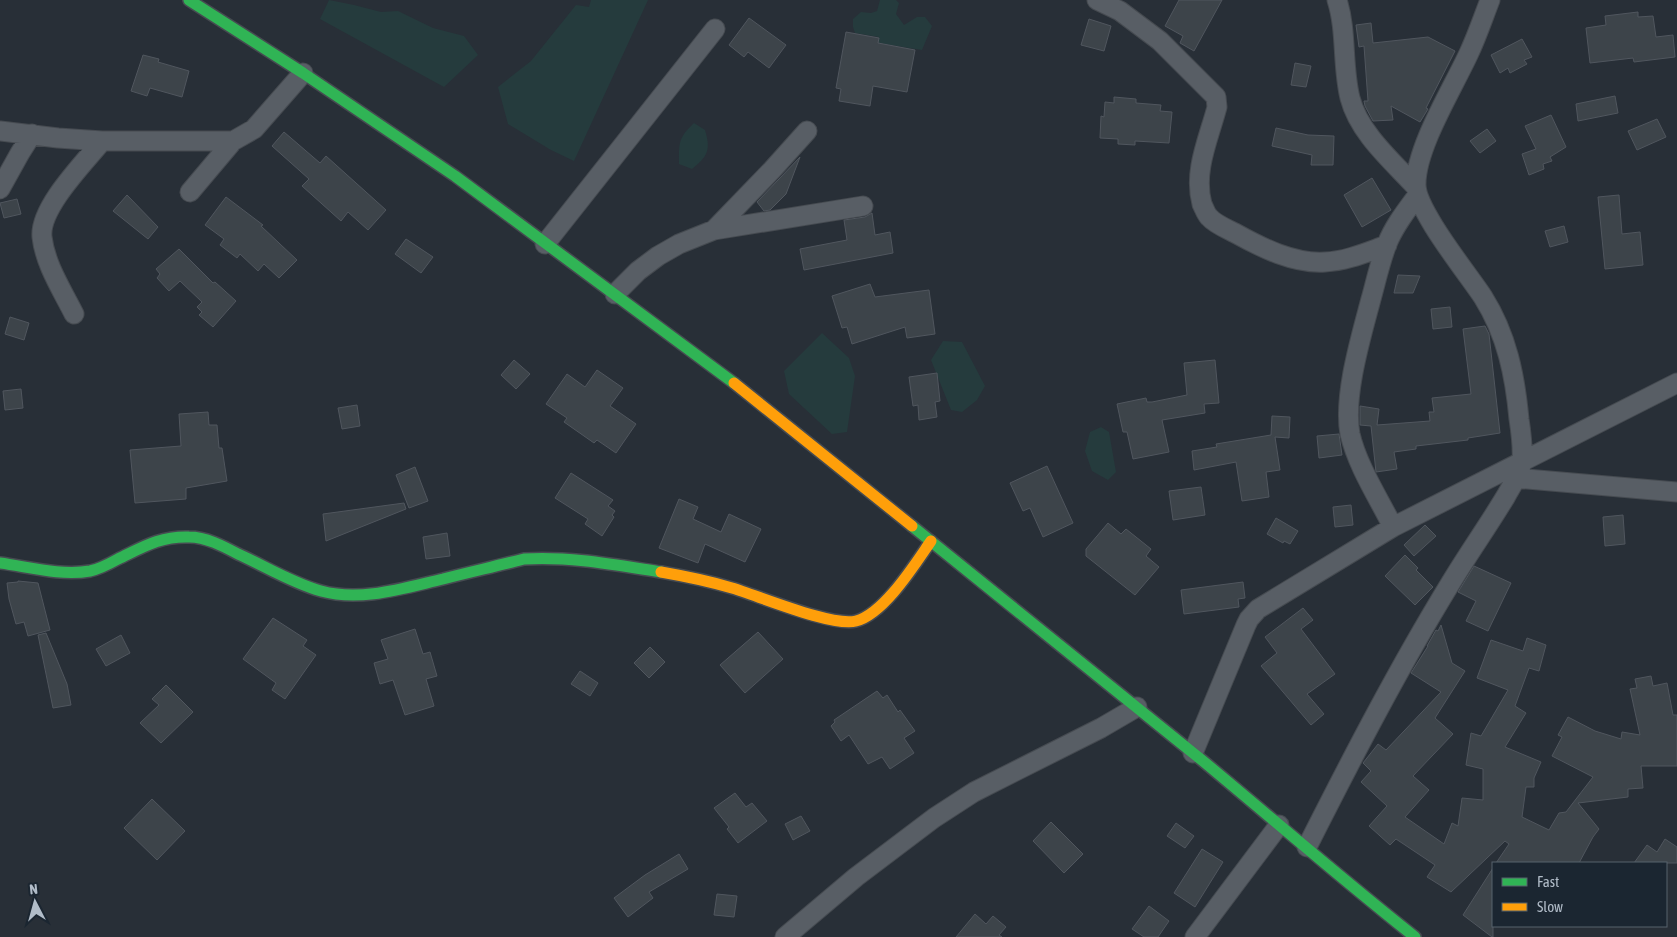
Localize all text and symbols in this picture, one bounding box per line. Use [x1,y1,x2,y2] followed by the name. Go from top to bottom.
[1492,862,1667,927] legend
[1537,873,1559,890] text: Fast
[10,877,60,927] north arrow
[29,881,39,897] text: N
[1537,898,1563,915] text: Slow

